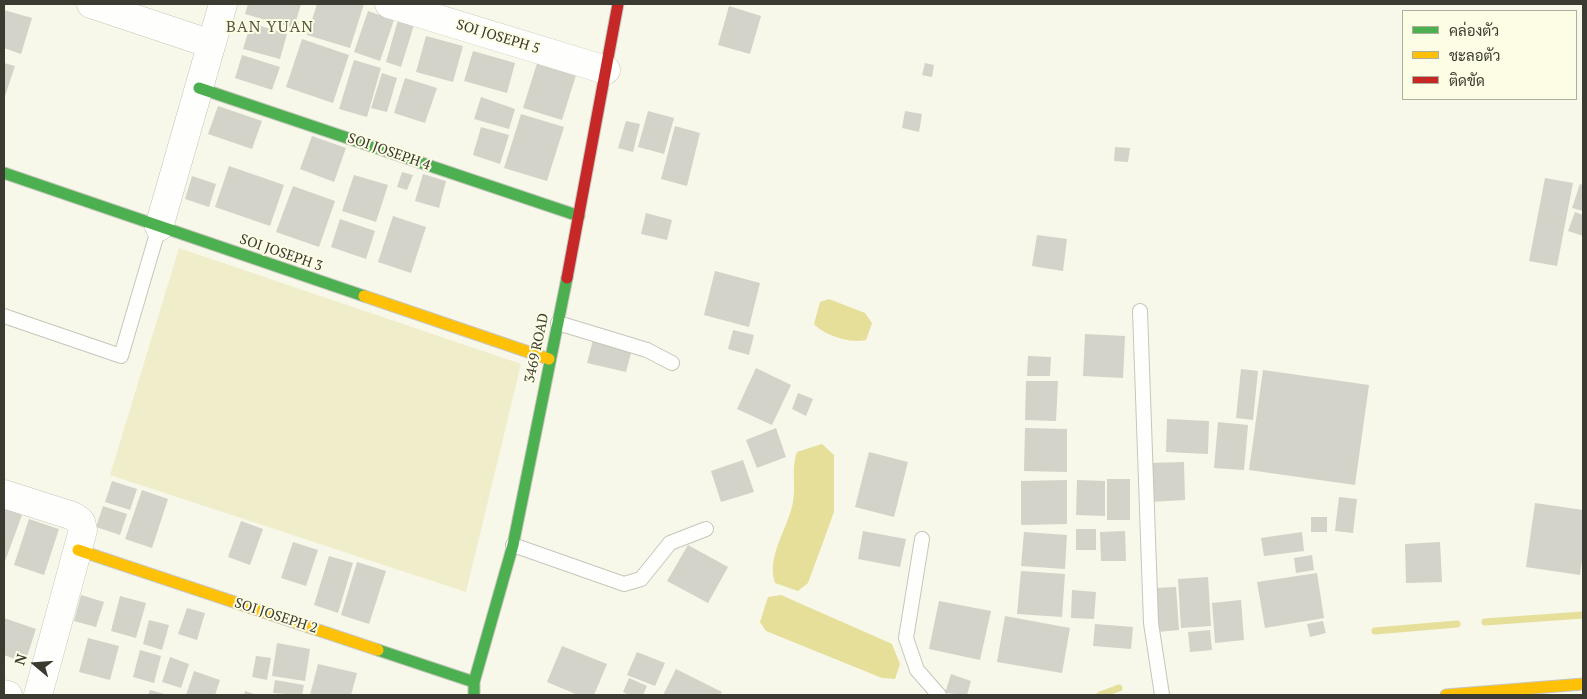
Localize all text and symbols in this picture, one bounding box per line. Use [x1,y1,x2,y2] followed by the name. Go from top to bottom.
[1402,10,1577,100] legend
[454,16,542,58] street label: SOI JOSEPH 5
[225,17,315,37] district label: BAN YUAN
[1449,20,1499,40] text: คล่องตัว
[1449,45,1500,65] text: ชะลอตัว
[1449,70,1485,90] text: ติดขัด
[345,130,433,174] street label: SOI JOSEPH 4
[237,231,325,275] street label: SOI JOSEPH 3
[521,312,553,384] street label: 3469 ROAD
[232,595,320,637] street label: SOI JOSEPH 2
[10,639,60,689] north arrow
[10,651,31,667] text: N

